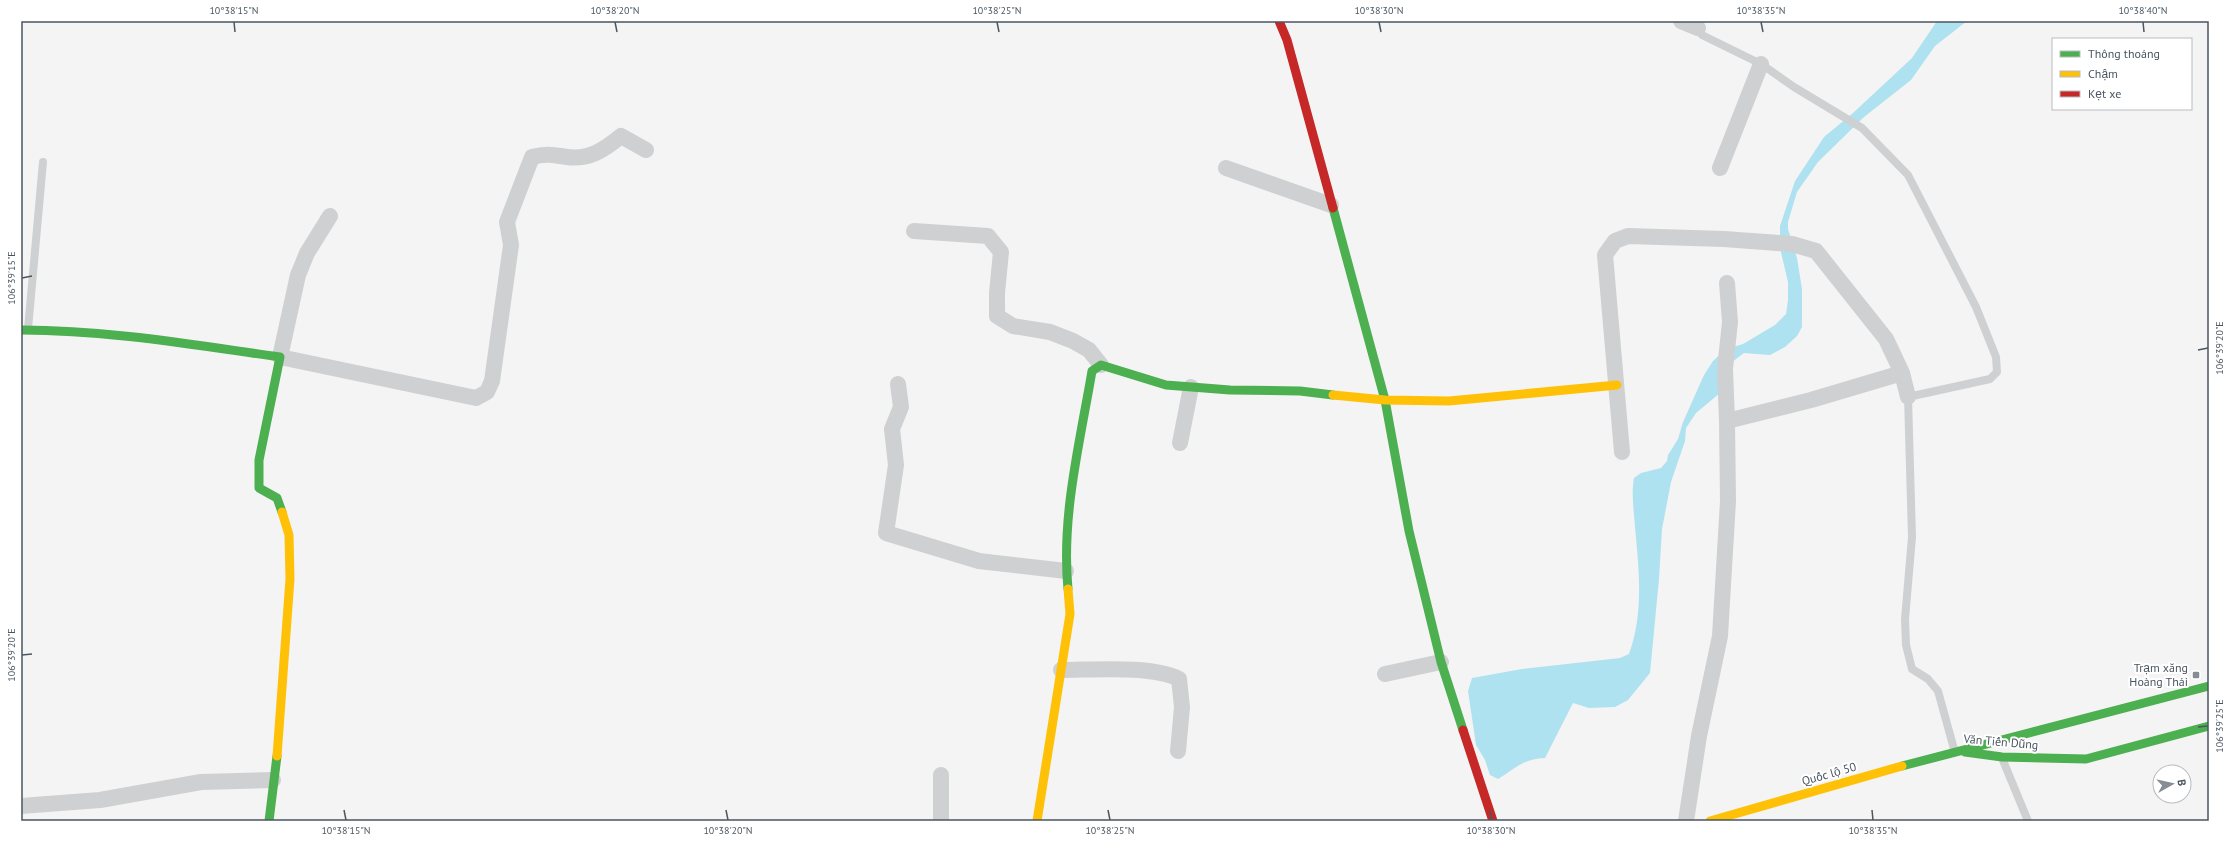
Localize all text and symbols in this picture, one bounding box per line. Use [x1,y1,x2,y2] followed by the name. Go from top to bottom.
[209,4,259,17] text: 10°38'15"N
[590,4,640,17] text: 10°38'20"N
[972,4,1022,17] text: 10°38'25"N
[1354,4,1404,17] text: 10°38'30"N
[1736,4,1786,17] text: 10°38'35"N
[2118,4,2168,17] text: 10°38'40"N
[2052,38,2192,110] legend
[2088,46,2160,61] text: Thông thoáng
[2088,66,2118,81] text: Chậm
[2088,86,2121,101] text: Kẹt xe
[5,251,18,305] text: 106°39'15"E
[2213,321,2226,375] text: 106°39'20"E
[5,628,18,682] text: 106°39'20"E
[2129,660,2188,689] place label: Trạm xăng Hoàng Thái
[2191,670,2201,680] marker: Trạm xăng Hoàng Thái
[2213,699,2226,753] text: 106°39'25"E
[1962,731,2039,752] street label: Văn Tiến Dũng
[1800,758,1858,788] street label: Quốc lộ 50
[2152,764,2192,804] north arrow
[2175,778,2189,787] text: B
[321,824,371,837] text: 10°38'15"N
[703,824,753,837] text: 10°38'20"N
[1085,824,1135,837] text: 10°38'25"N
[1466,824,1516,837] text: 10°38'30"N
[1848,824,1898,837] text: 10°38'35"N

